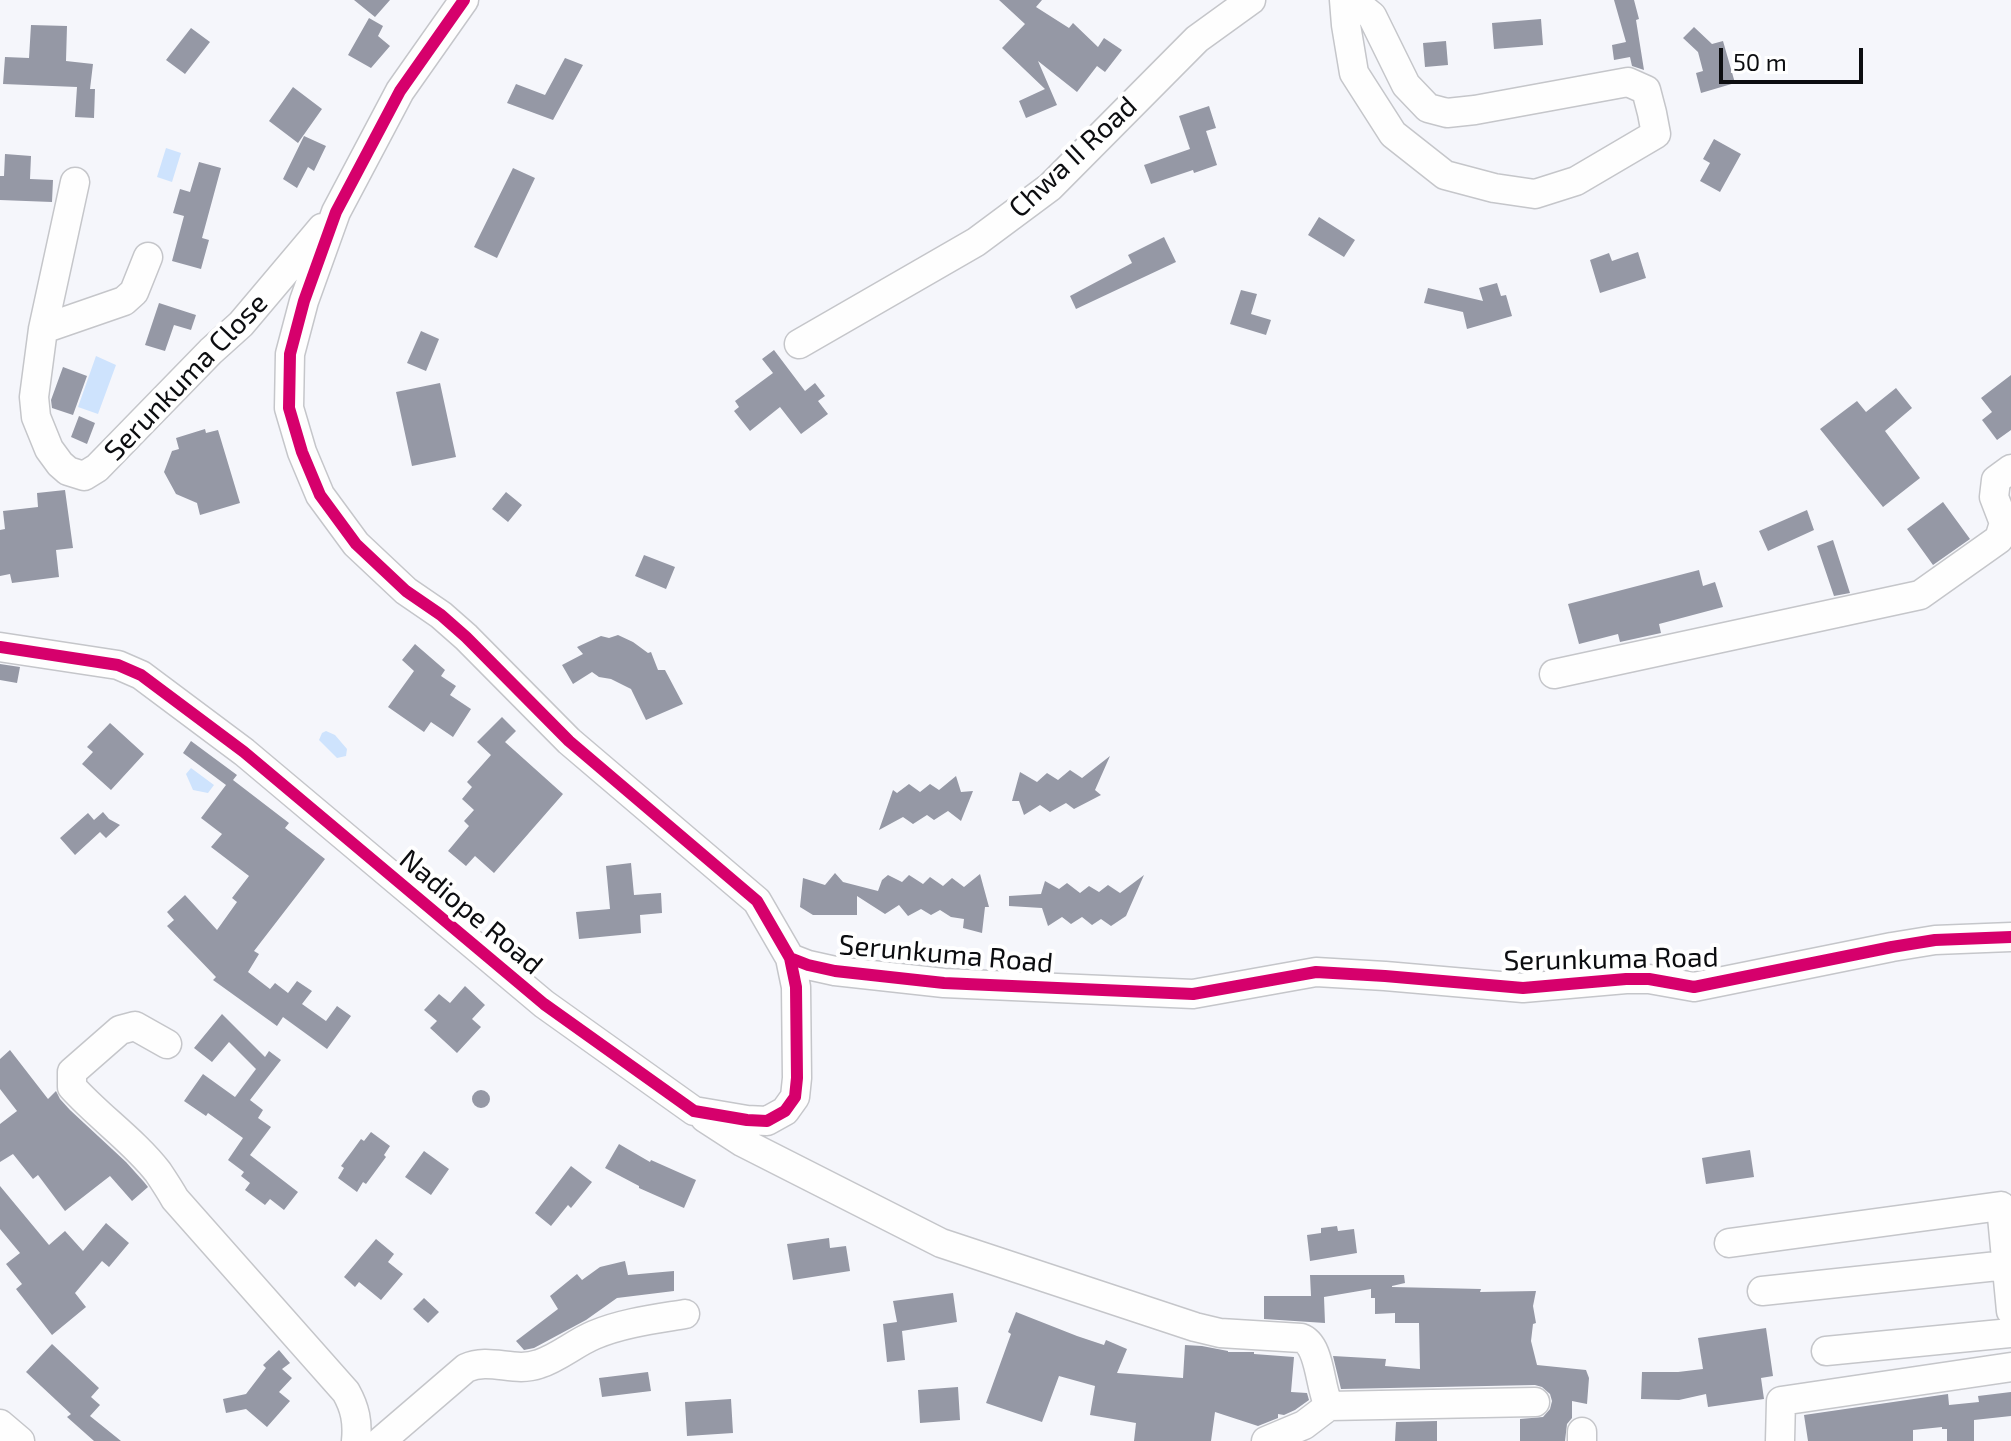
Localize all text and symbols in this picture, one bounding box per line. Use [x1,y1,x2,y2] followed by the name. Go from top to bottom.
[1723,32,1867,82] scale bar
[1733,47,1787,76] text: 50 m
[1002,89,1144,225] street label: Chwa II Road
[98,286,274,468] street label: Serunkuma Close
[393,843,549,981] street label: Nadiope Road
[837,928,1055,980] street label: Serunkuma Road
[1503,940,1719,978] street label: Serunkuma Road

